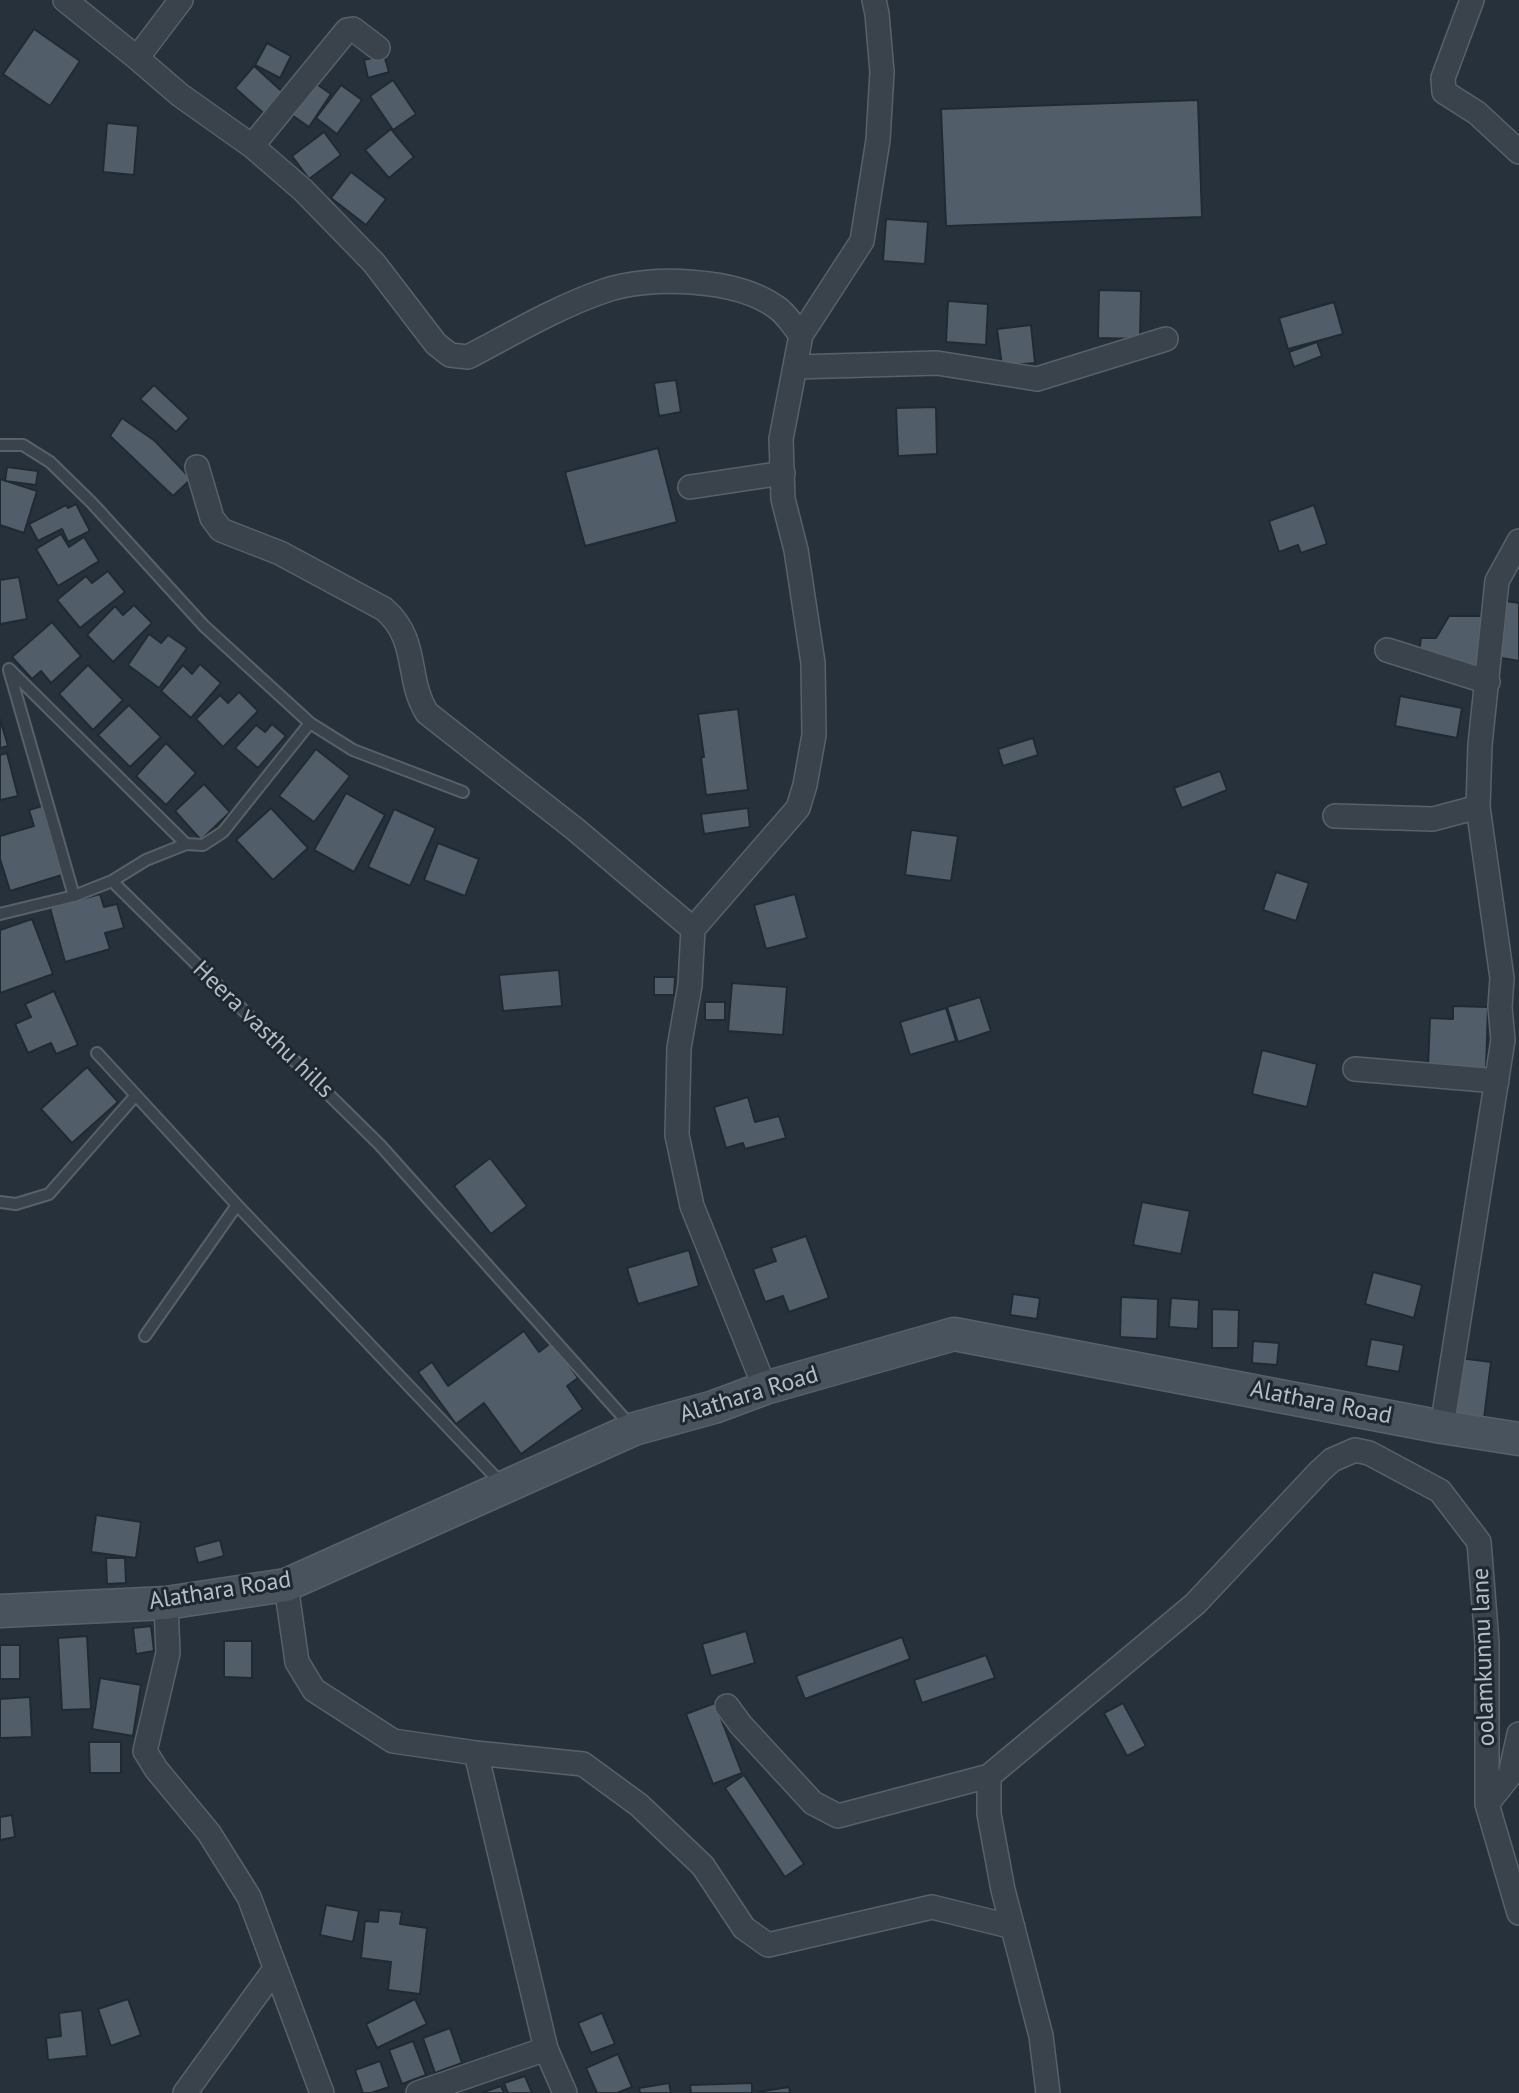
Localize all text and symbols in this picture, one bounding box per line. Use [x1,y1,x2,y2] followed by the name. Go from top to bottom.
[187,956,339,1104] street label: Heera vasthu hills
[676,1360,822,1430] street label: Alathara Road
[1248,1375,1394,1431] street label: Alathara Road
[147,1566,293,1616] street label: Alathara Road
[1466,1567,1502,1747] street label: oolamkunnu lane

